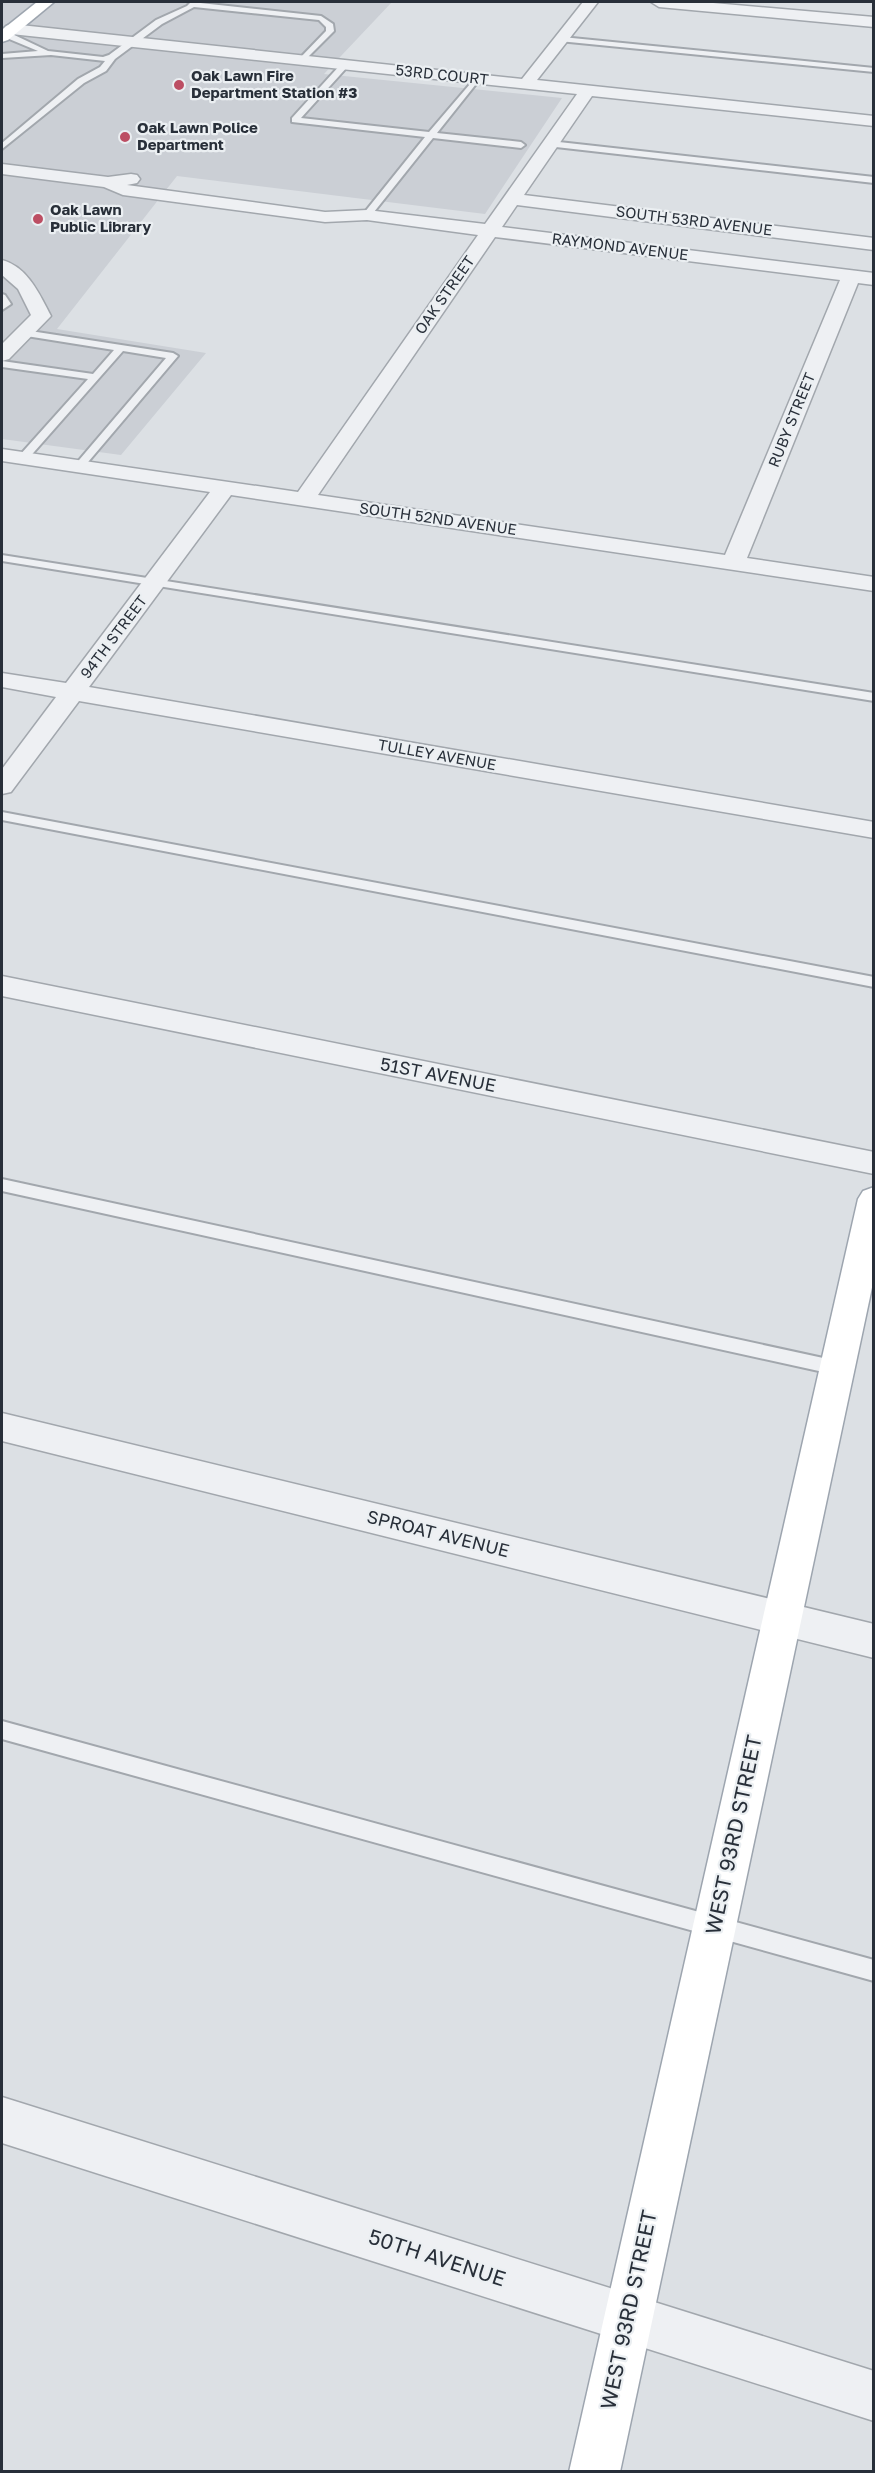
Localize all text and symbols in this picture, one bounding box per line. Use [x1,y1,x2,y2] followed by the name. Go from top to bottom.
[395,60,490,88] street label: 53RD COURT
[191,66,357,101] place label: Oak Lawn Fire Department Station #3
[172,78,186,92] marker: Oak Lawn Fire Department Station #3
[137,118,258,153] place label: Oak Lawn Police Department
[118,130,132,144] marker: Oak Lawn Police Department
[50,200,151,235] place label: Oak Lawn Public Library
[615,201,773,239] street label: SOUTH 53RD AVENUE
[31,212,45,226] marker: Oak Lawn Public Library
[551,229,689,263] street label: RAYMOND AVENUE
[411,252,478,337] street label: OAK STREET
[764,370,818,470] street label: RUBY STREET
[358,498,518,538] street label: SOUTH 52ND AVENUE
[76,591,150,682] street label: 94TH STREET
[377,735,498,773] street label: TULLEY AVENUE
[378,1052,498,1096] street label: 51ST AVENUE
[365,1505,512,1561] street label: SPROAT AVENUE
[699,1733,767,1937] street label: WEST 93RD STREET
[594,2208,662,2412] street label: WEST 93RD STREET
[365,2223,509,2291] street label: 50TH AVENUE

